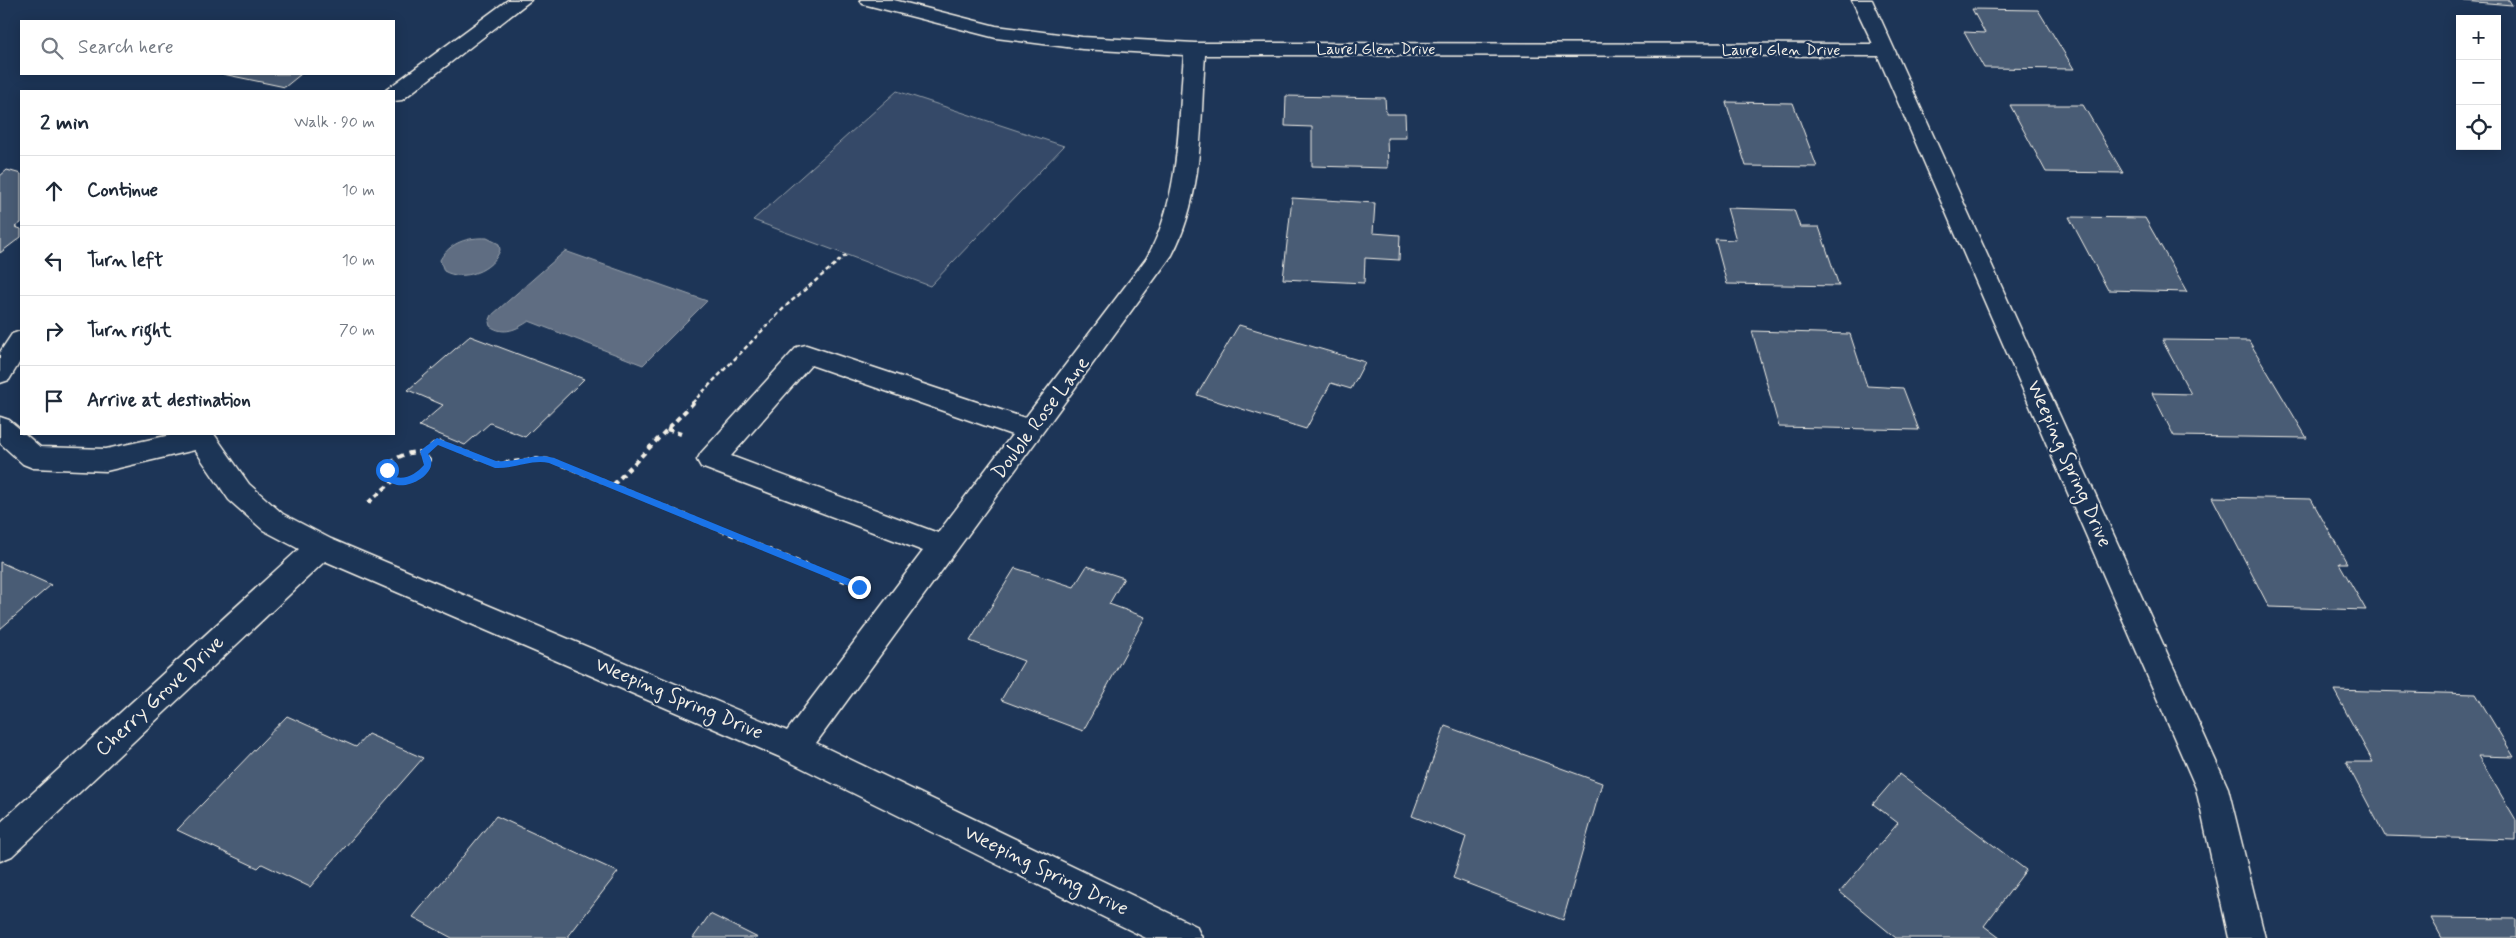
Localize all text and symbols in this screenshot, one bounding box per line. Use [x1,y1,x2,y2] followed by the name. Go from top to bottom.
[2456,15,2501,150] map controls
[2456,15,2501,60] button: +
[20,20,395,75] search box
[38,34,66,62] icon: search
[78,35,174,60] text: Search here
[1316,39,1436,60] street label: Laurel Glen Drive
[1721,40,1841,61] street label: Laurel Glen Drive
[2456,60,2501,105] button: −
[2456,105,2501,150] button: locate
[40,109,89,137] text: 2 min
[294,112,375,133] text: Walk · 90 m
[40,177,68,205] icon: ahead
[87,178,158,203] text: Continue
[342,180,375,201] text: 10 m
[40,247,68,275] icon: left
[87,248,163,273] text: Turn left
[342,250,375,271] text: 10 m
[40,317,68,345] icon: right
[87,318,171,343] text: Turn right
[339,320,375,341] text: 70 m
[986,351,1096,485] street label: Double Rose Lane
[2019,376,2118,552] street label: Weeping Spring Drive
[40,387,68,415] icon: arrive
[87,388,251,413] text: Arrive at destination
[376,459,399,482] route start
[848,576,871,599] route end
[90,629,230,763] street label: Cherry Grove Drive
[590,651,767,748] street label: Weeping Spring Drive
[959,819,1133,924] street label: Weeping Spring Drive

